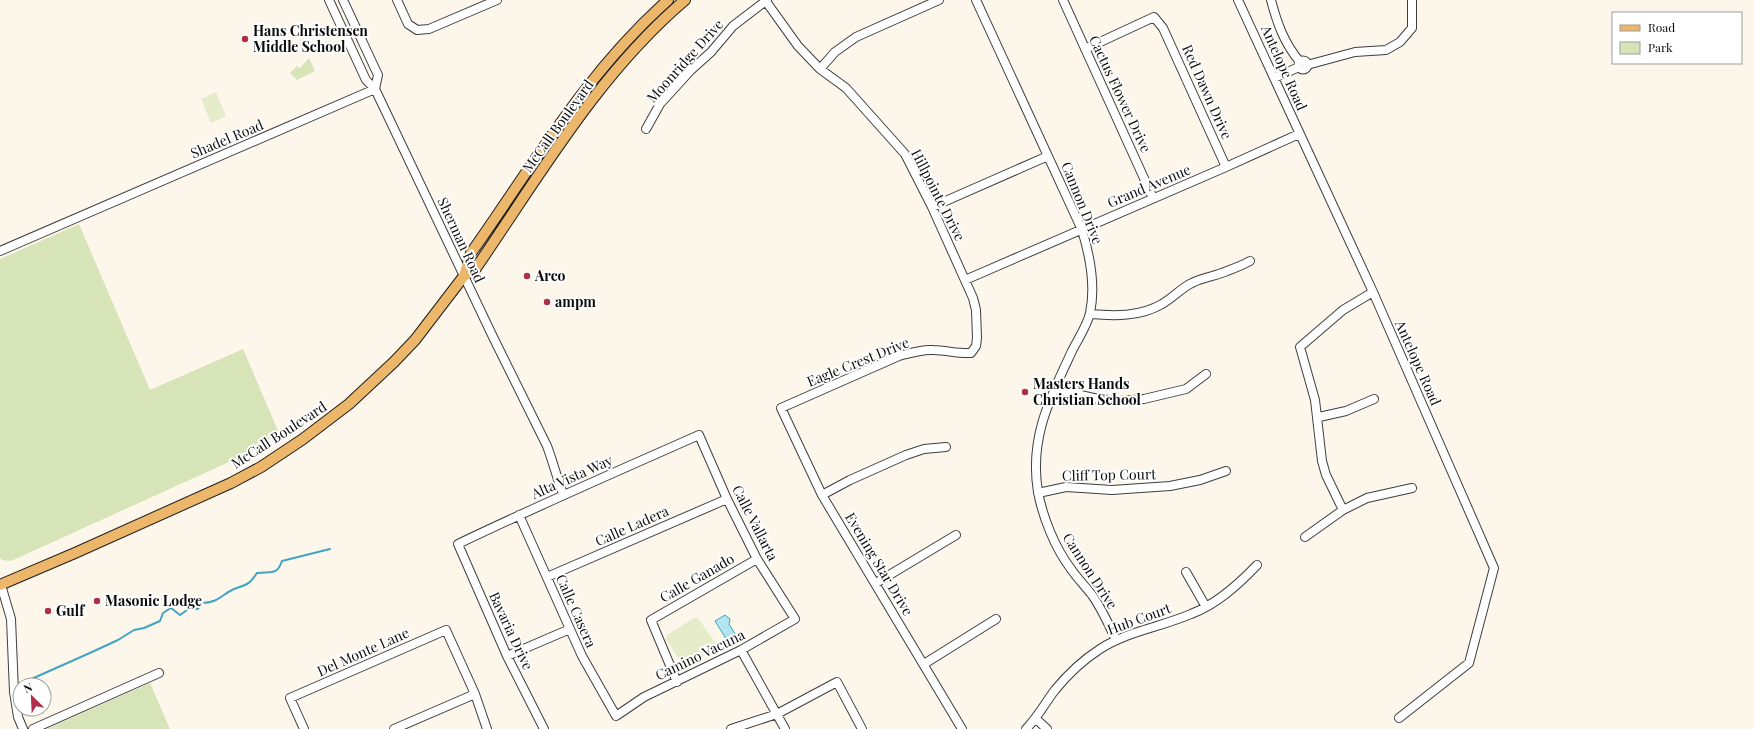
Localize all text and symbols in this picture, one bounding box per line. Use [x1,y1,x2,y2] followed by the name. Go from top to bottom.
[1612,12,1742,64] legend
[642,15,727,106] street label: Moonridge Drive
[1648,19,1675,35] text: Road
[253,21,368,56] place label: Hans Christensen Middle School
[1257,21,1312,113] street label: Antelope Road
[1085,32,1156,155] street label: Cactus Flower Drive
[240,34,250,44] marker: Hans Christensen Middle School
[1648,39,1673,55] text: Park
[1178,42,1237,142] street label: Red Dawn Drive
[518,76,598,176] street label: McCall Boulevard
[188,115,266,162] street label: Shadel Road
[907,146,970,244] street label: Hillpointe Drive
[1057,159,1108,247] street label: Cannon Drive
[1104,159,1193,212] street label: Grand Avenue
[433,194,490,286] street label: Sherman Road
[534,266,566,285] place label: Arco
[522,271,532,281] marker: Arco
[555,292,596,311] place label: ampm
[542,297,552,307] marker: ampm
[1391,316,1446,408] street label: Antelope Road
[804,332,912,391] street label: Eagle Crest Drive
[1033,374,1142,409] place label: Masters Hands Christian School
[1020,387,1030,397] marker: Masters Hands Christian School
[227,397,330,473] street label: McCall Boulevard
[527,450,615,503] street label: Alta Vista Way
[1062,464,1157,485] street label: Cliff Top Court
[728,482,783,564] street label: Calle Vallarta
[592,501,672,550] street label: Calle Ladera
[841,509,918,619] street label: Evening Star Drive
[1059,529,1122,612] street label: Cannon Drive
[656,548,738,607] street label: Calle Ganado
[552,571,601,650] street label: Calle Casera
[485,589,538,673] street label: Bavaria Drive
[105,591,202,610] place label: Masonic Lodge
[92,596,102,606] marker: Masonic Lodge
[1104,598,1174,639] street label: Hub Court
[56,601,85,620] place label: Gulf
[43,606,53,616] marker: Gulf
[314,623,412,680] street label: Del Monte Lane
[652,625,748,684] street label: Camino Vacuna
[12,677,52,717] north arrow
[21,679,34,696] text: N

